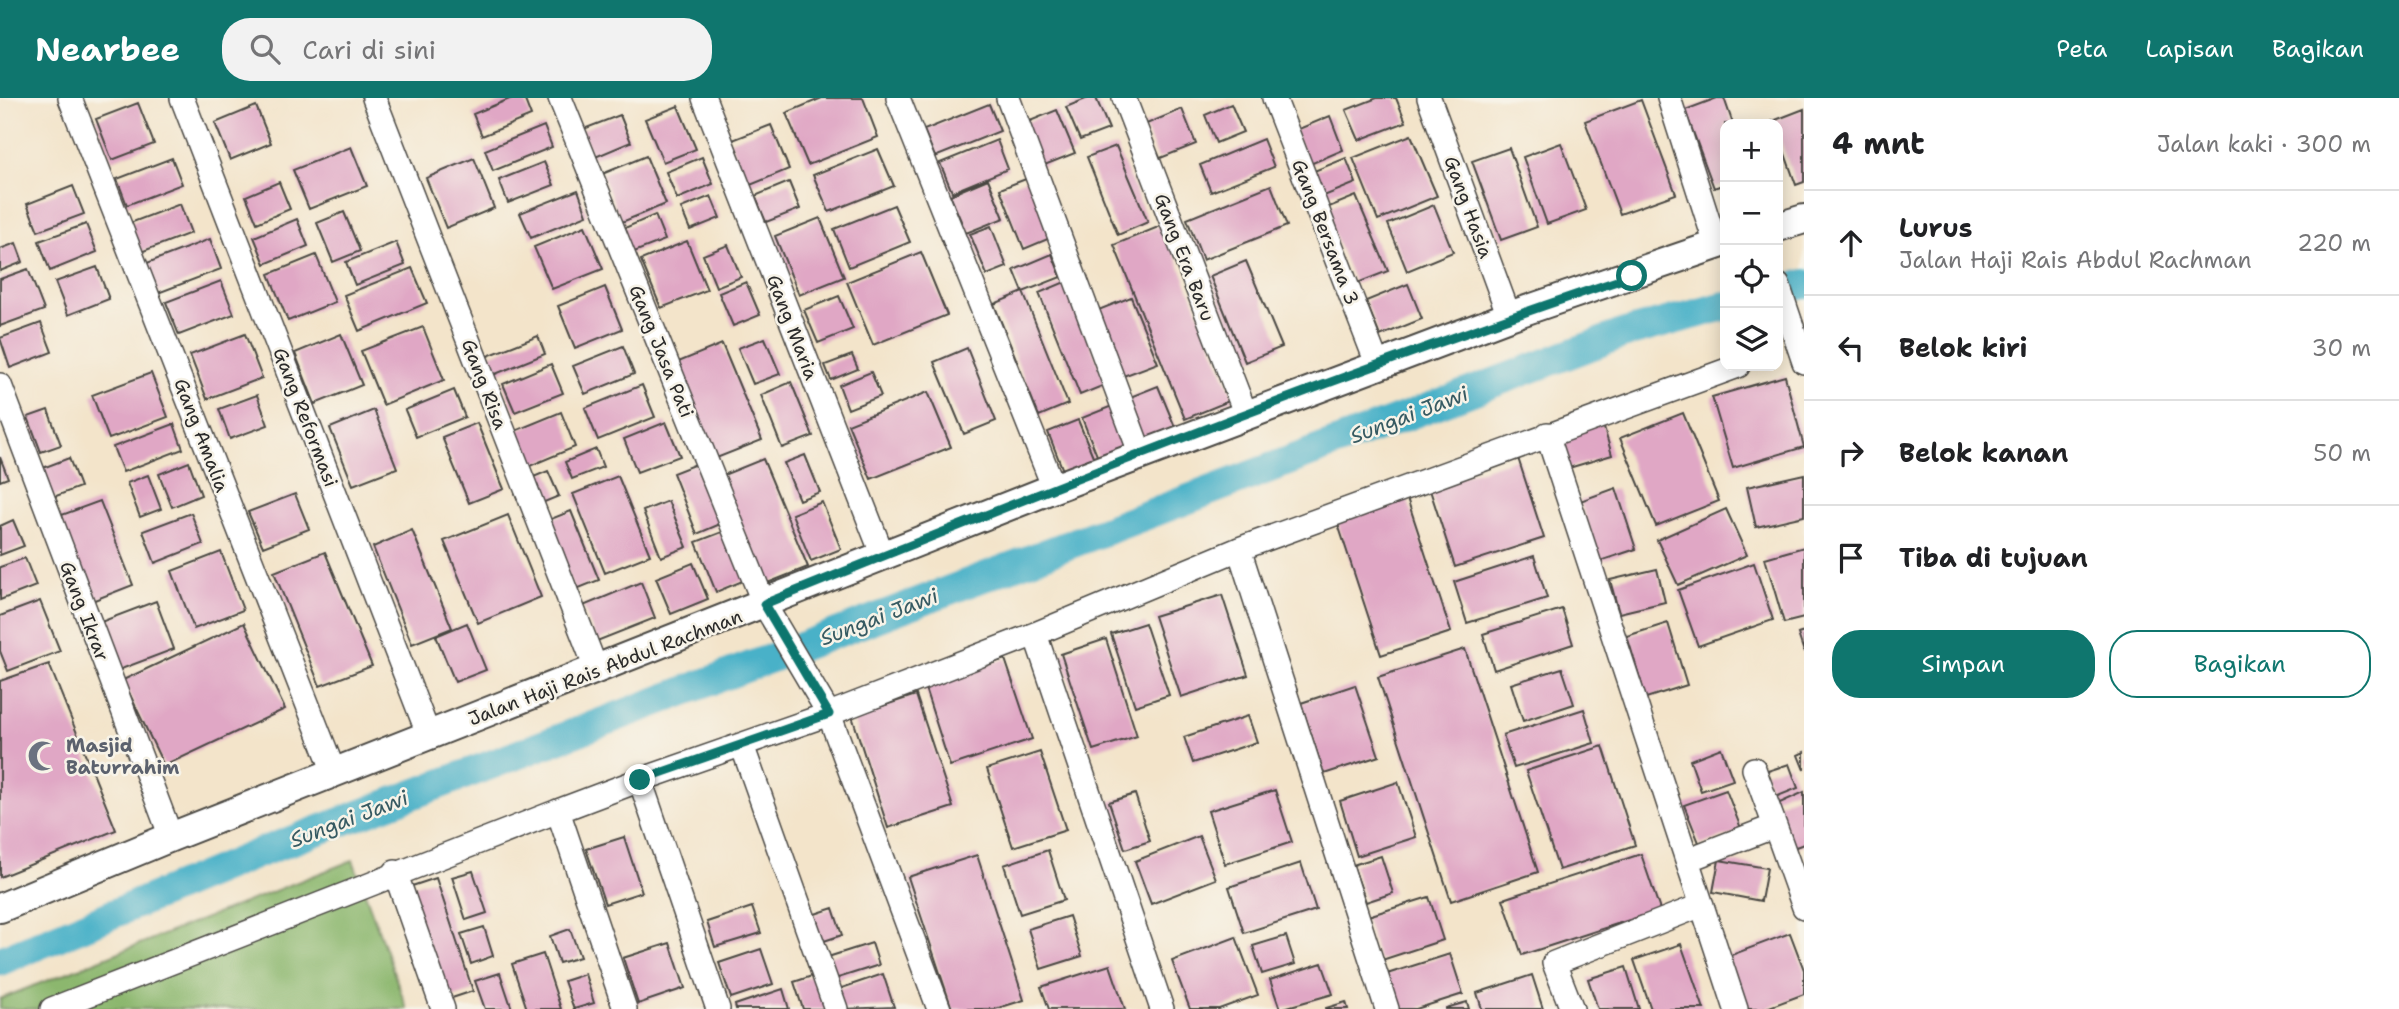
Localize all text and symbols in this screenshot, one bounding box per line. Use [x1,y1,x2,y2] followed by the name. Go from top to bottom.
[222,18,712,81] search box
[35,27,180,72] text: Nearbee
[246,30,284,68] icon: search
[302,32,436,67] text: Cari di sini
[2056,33,2107,65] text: Peta
[2145,33,2234,65] text: Lapisan
[2272,33,2364,65] text: Bagikan
[1720,119,1783,371] map controls
[1720,119,1783,182] button: +
[1832,123,1925,164] text: 4 mnt
[2157,129,2371,159] text: Jalan kaki · 300 m
[1438,153,1499,262] street label: Gang Hasia
[1286,156,1365,309] street label: Gang Bersama 3
[1720,182,1783,245] button: −
[1149,190,1220,325] street label: Gang Era Baru
[1899,210,1972,245] text: Lurus
[1832,224,1870,262] icon: ahead
[2297,228,2371,258] text: 220 m
[1720,245,1783,308] button: locate
[1899,245,2252,275] text: Jalan Haji Rais Abdul Rachman
[1616,260,1647,291] route start
[761,271,824,384] street label: Gang Maria
[624,281,700,421] street label: Gang Jasa Pati
[1720,308,1783,371] button: layers
[1832,329,1870,367] icon: left
[1899,330,2028,365] text: Belok kiri
[2312,333,2371,363] text: 30 m
[456,335,513,433] street label: Gang Risa
[267,344,344,490] street label: Gang Reformasi
[168,375,235,496] street label: Gang Amalia
[1346,379,1473,450] water label: Sungai Jawi
[1832,434,1870,472] icon: right
[1899,435,2068,470] text: Belok kanan
[2313,438,2371,468] text: 50 m
[1832,539,1870,577] icon: arrive
[1899,540,2088,575] text: Tiba di tujuan
[54,558,115,665] street label: Gang Ikrar
[816,581,943,652] water label: Sungai Jawi
[465,604,746,731] street label: Jalan Haji Rais Abdul Rachman
[1832,630,2095,698] button: Simpan
[2109,630,2371,698] button: Bagikan
[66,733,179,780] place label: Masjid Baturrahim
[26,739,60,773] mosque icon: Masjid Baturrahim
[624,764,655,795] route end
[286,783,413,854] water label: Sungai Jawi

